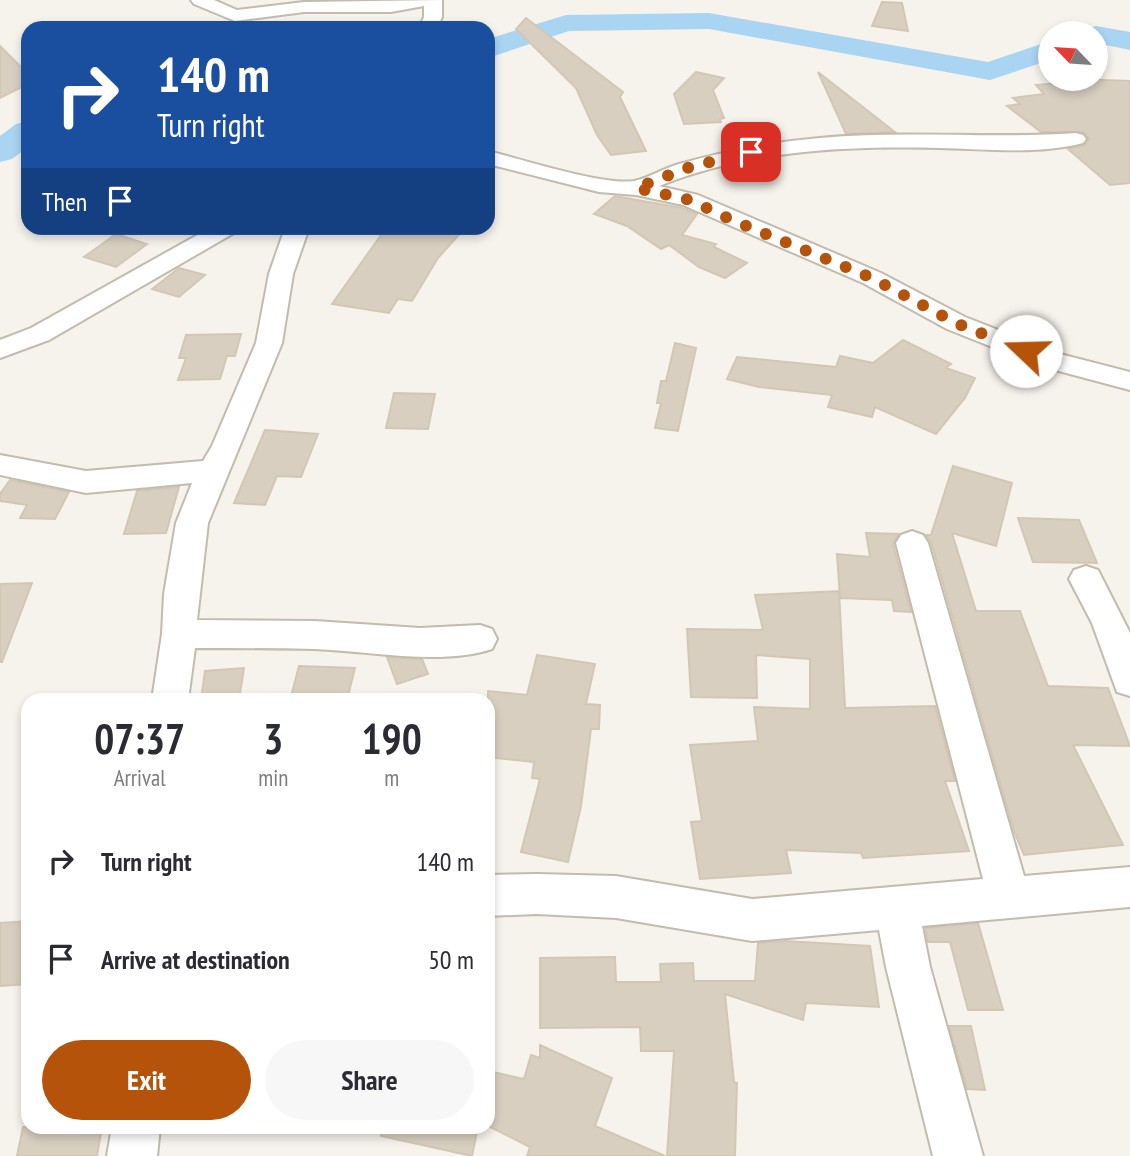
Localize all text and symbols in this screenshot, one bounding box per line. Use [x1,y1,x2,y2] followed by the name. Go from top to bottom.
[1038,21,1108,91] north arrow
[1038,21,1108,91] map controls
[157,42,270,106] text: 140 m
[42,49,133,140] icon: right
[157,104,265,146] text: Turn right
[721,122,781,182] pin
[732,133,770,171] icon: arrive
[101,182,139,220] icon: arrive
[42,185,87,218] text: Then
[989,314,1063,388] position arrow
[94,711,185,766] text: 07:37
[263,711,283,766] text: 3
[362,711,422,766] text: 190
[114,763,166,792] text: Arrival
[258,763,288,792] text: min
[384,763,399,792] text: m
[42,842,80,880] icon: right
[101,845,192,878] text: Turn right
[416,845,474,878] text: 140 m
[42,940,80,978] icon: arrive
[101,943,290,976] text: Arrive at destination
[428,943,474,976] text: 50 m
[42,1040,251,1120] button: Exit
[265,1040,474,1120] button: Share

